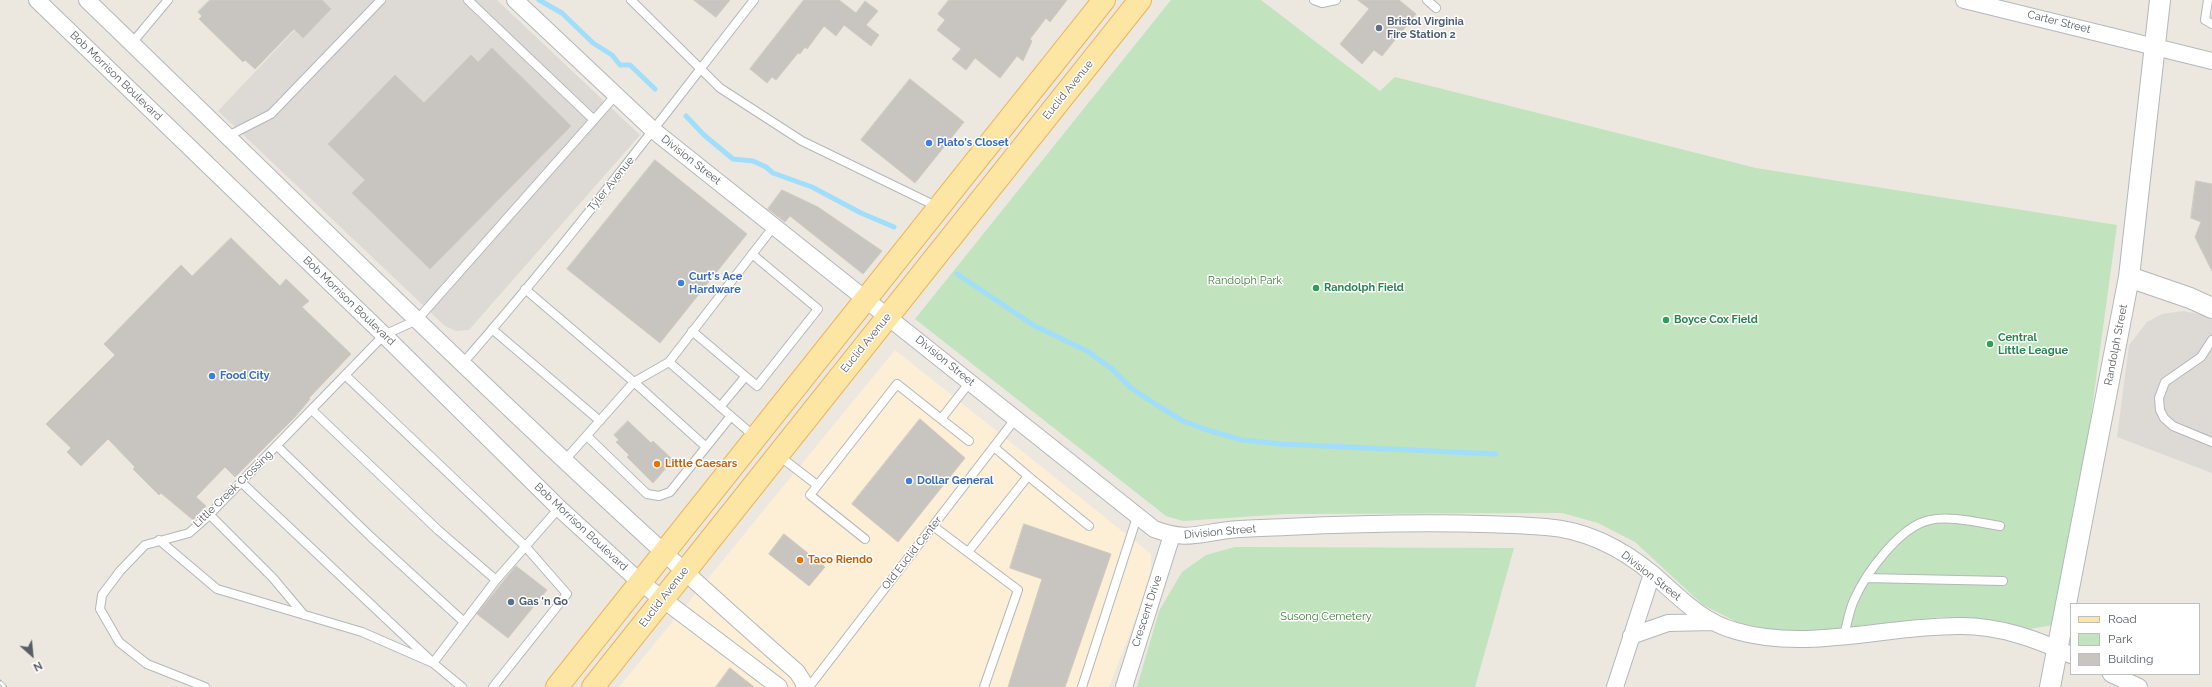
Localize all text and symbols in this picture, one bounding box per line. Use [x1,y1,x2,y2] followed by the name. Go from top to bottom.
[2026,8,2092,36] street label: Carter Street
[1387,15,1464,41] place label: Bristol Virginia Fire Station 2
[1374,23,1384,33] marker: Bristol Virginia Fire Station 2
[67,29,165,123] street label: Bob Morrison Boulevard
[1040,58,1096,122] street label: Euclid Avenue
[658,132,724,188] street label: Division Street
[937,136,1009,150] place label: Plato's Closet
[924,138,934,148] marker: Plato's Closet
[585,154,637,214] street label: Tyler Avenue
[300,254,398,348] street label: Bob Morrison Boulevard
[689,270,742,296] place label: Curt's Ace Hardware
[1208,274,1282,288] park label: Randolph Park
[676,278,686,288] marker: Curt's Ace Hardware
[1324,281,1404,295] place label: Randolph Field
[1311,283,1321,293] marker: Randolph Field
[2102,303,2130,387] street label: Randolph Street
[838,311,894,375] street label: Euclid Avenue
[1674,313,1758,327] place label: Boyce Cox Field
[1661,315,1671,325] marker: Boyce Cox Field
[1998,331,2068,357] place label: Central Little League
[913,333,977,389] street label: Division Street
[1985,339,1995,349] marker: Central Little League
[220,369,270,383] place label: Food City
[207,371,217,381] marker: Food City
[191,448,275,530] street label: Little Creek Crossing
[665,457,737,471] place label: Little Caesars
[652,459,662,469] marker: Little Caesars
[917,474,994,488] place label: Dollar General
[904,476,914,486] marker: Dollar General
[532,480,630,574] street label: Bob Morrison Boulevard
[879,514,945,592] street label: Old Euclid Center
[1183,522,1257,542] street label: Division Street
[1618,548,1684,604] street label: Division Street
[808,553,873,567] place label: Taco Riendo
[795,555,805,565] marker: Taco Riendo
[636,564,692,630] street label: Euclid Avenue
[1129,574,1165,648] street label: Crescent Drive
[519,595,568,609] place label: Gas 'n Go
[506,597,516,607] marker: Gas 'n Go
[2070,603,2200,675] legend
[1280,610,1372,624] park label: Susong Cemetery
[2108,612,2137,626] text: Road
[2108,632,2133,646] text: Park
[12,635,52,675] north arrow
[2108,652,2154,666] text: Building
[31,658,44,674] text: N

